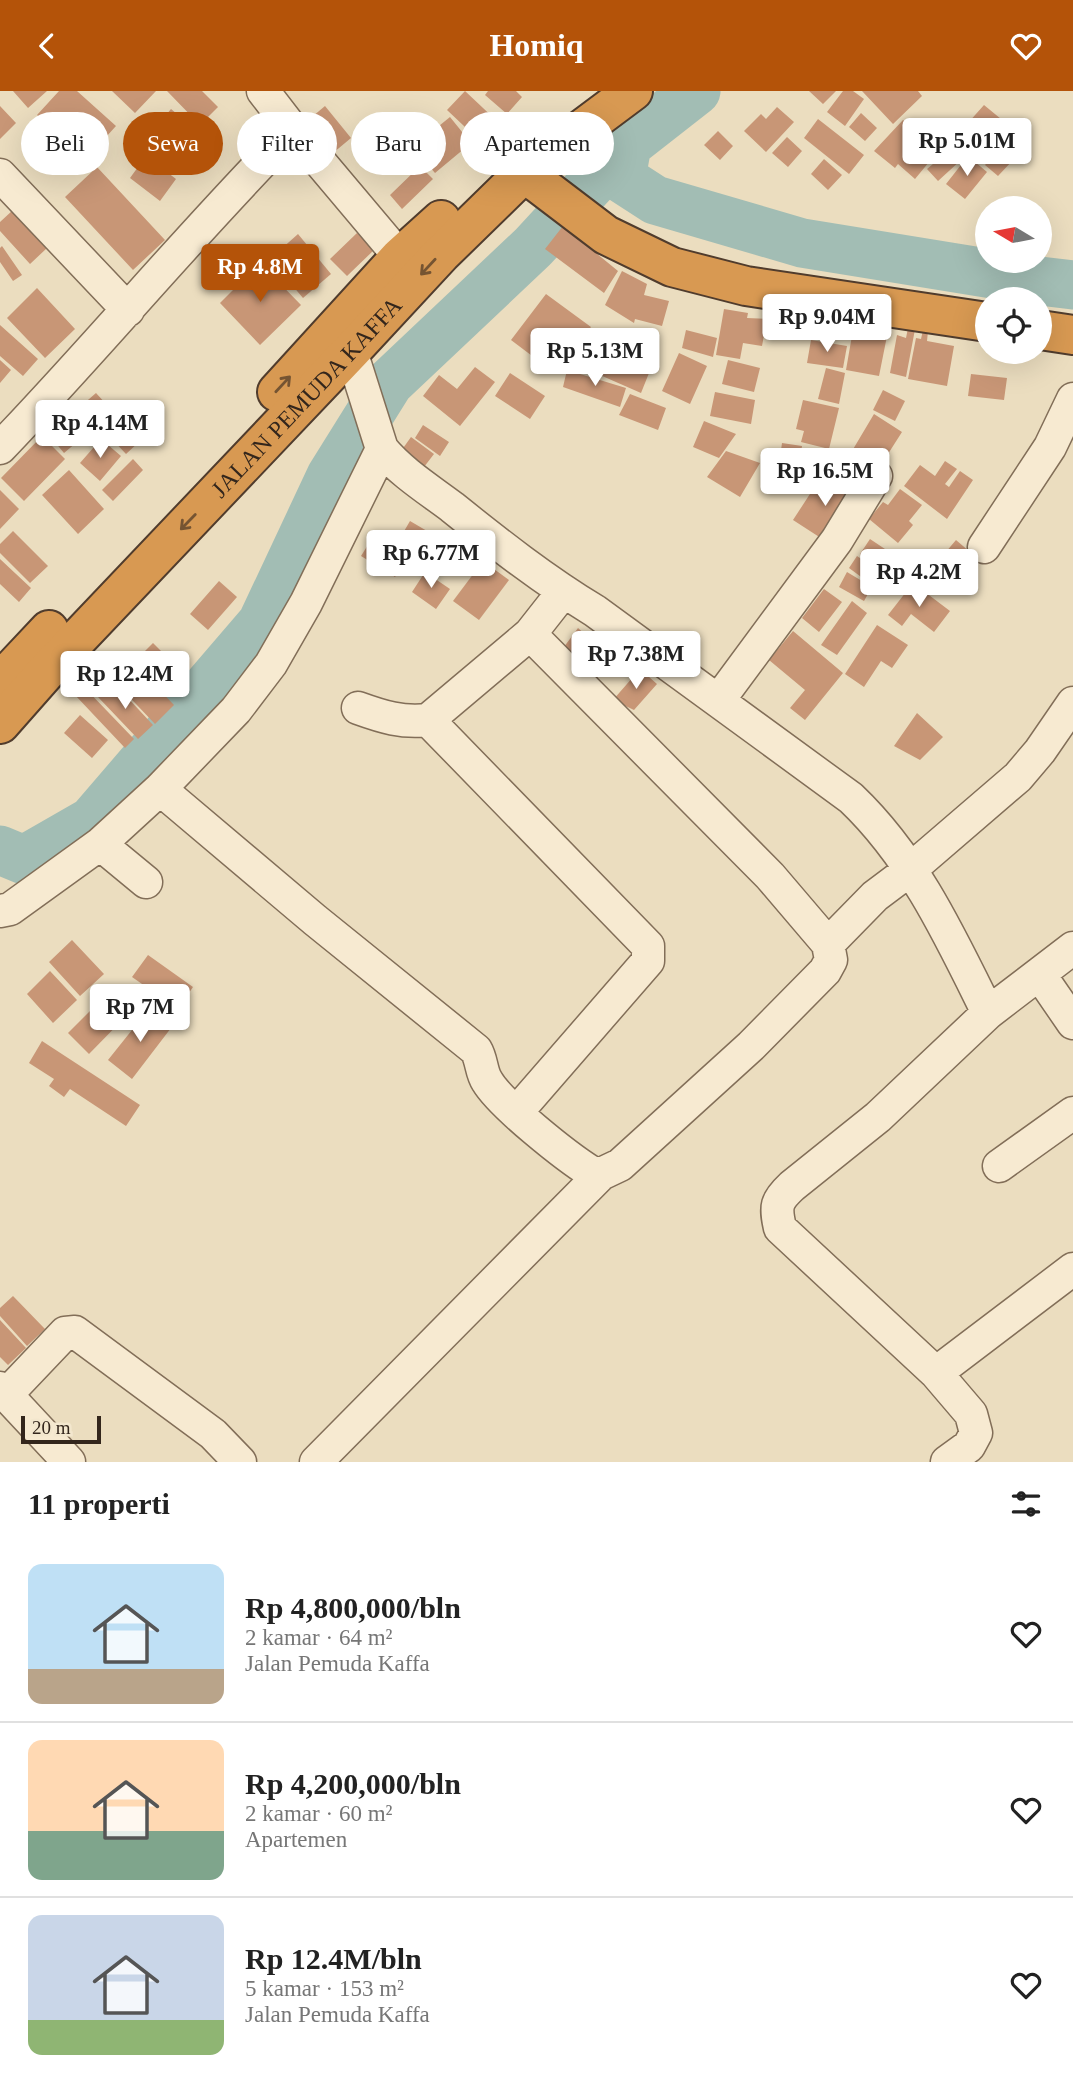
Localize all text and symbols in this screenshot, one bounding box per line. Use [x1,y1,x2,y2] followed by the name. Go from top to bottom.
[28,27,66,65] icon: back
[489,27,584,63] text: Homiq
[1007,27,1045,65] icon: heart
[21,112,109,175] chip: Beli
[123,112,223,175] chip: Sewa
[237,112,337,175] chip: Filter
[351,112,446,175] chip: Baru
[460,112,614,175] chip: Apartemen
[895,119,1039,178] pin: Rp 5.01M
[918,128,1016,153] text: Rp 5.01M
[975,196,1052,273] north arrow
[975,196,1052,364] map controls
[195,245,325,304] pin: Rp 4.8M
[217,254,303,279] text: Rp 4.8M
[420,258,436,276] one-way arrow
[975,287,1052,364] button: locate
[206,292,407,503] street label: JALAN PEMUDA KAFFA
[755,295,899,354] pin: Rp 9.04M
[778,304,876,329] text: Rp 9.04M
[523,329,667,388] pin: Rp 5.13M
[546,338,644,363] text: Rp 5.13M
[275,376,292,393] one-way arrow
[28,401,172,460] pin: Rp 4.14M
[51,410,149,435] text: Rp 4.14M
[753,449,897,508] pin: Rp 16.5M
[776,458,874,483] text: Rp 16.5M
[180,513,197,530] one-way arrow
[359,531,503,590] pin: Rp 6.77M
[382,540,480,565] text: Rp 6.77M
[854,549,984,609] pin: Rp 4.2M
[876,559,962,584] text: Rp 4.2M
[564,631,708,691] pin: Rp 7.38M
[587,641,685,666] text: Rp 7.38M
[53,651,197,711] pin: Rp 12.4M
[76,661,174,686] text: Rp 12.4M
[91,985,189,1044] pin: Rp 7M
[106,994,174,1019] text: Rp 7M
[21,1413,102,1445] scale bar
[32,1417,71,1438] text: 20 m
[1007,1485,1045,1523] icon: filters
[28,1487,170,1520] text: 11 properti
[245,1591,461,1624] text: Rp 4,800,000/bln
[84,1592,168,1676] icon: home
[1007,1615,1045,1653] icon: heart
[245,1625,392,1650] text: 2 kamar · 64 m²
[245,1651,430,1676] text: Jalan Pemuda Kaffa
[245,1767,461,1800] text: Rp 4,200,000/bln
[84,1768,168,1852] icon: home
[1007,1791,1045,1829] icon: heart
[245,1801,392,1826] text: 2 kamar · 60 m²
[245,1827,347,1852] text: Apartemen
[245,1942,422,1975] text: Rp 12.4M/bln
[84,1943,168,2027] icon: home
[1007,1966,1045,2004] icon: heart
[245,1976,404,2001] text: 5 kamar · 153 m²
[245,2002,430,2027] text: Jalan Pemuda Kaffa

